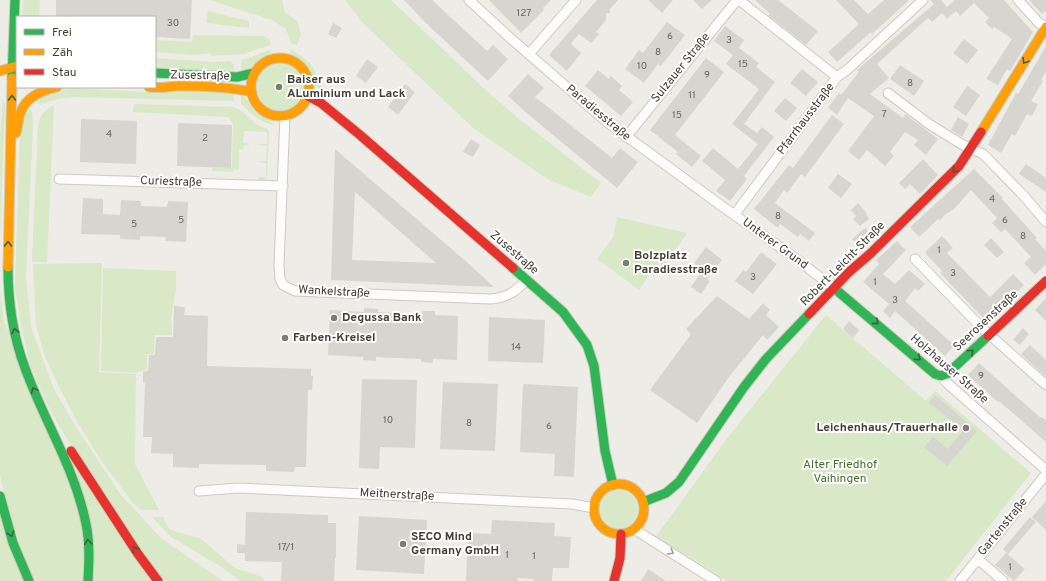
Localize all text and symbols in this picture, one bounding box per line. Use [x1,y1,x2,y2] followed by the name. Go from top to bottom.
[517,7,531,20] house number: 127
[16,16,156,88] legend
[167,17,179,30] house number: 30
[52,25,72,41] text: Frei
[648,30,714,106] street label: Sulzauer Straße
[667,30,673,43] house number: 6
[726,34,732,47] house number: 3
[52,45,73,61] text: Zäh
[655,46,661,59] house number: 8
[1023,57,1030,64] one-way arrow
[738,58,748,71] house number: 15
[637,60,647,73] house number: 10
[52,65,77,81] text: Stau
[170,67,230,85] street label: Zusestraße
[704,69,710,82] house number: 9
[287,72,406,102] place label: Baiser aus ALuminium und Lack
[907,77,913,90] house number: 8
[774,80,838,158] street label: Pfarrhausstraße
[562,81,634,145] street label: Paradiesstraße
[274,82,284,92] marker: Baiser aus ALuminium und Lack
[688,89,696,102] house number: 11
[8,95,16,101] one-way arrow
[881,108,887,121] house number: 7
[672,109,682,122] house number: 15
[106,128,112,141] house number: 4
[202,132,208,145] house number: 2
[953,165,960,173] one-way arrow
[140,173,202,191] street label: Curiestraße
[989,193,995,206] house number: 4
[775,210,781,223] house number: 8
[178,214,184,227] house number: 5
[1002,214,1008,227] house number: 6
[739,215,811,273] street label: Unterer Grund
[131,218,137,231] house number: 5
[797,218,889,310] street label: Robert-Leicht-Straße
[486,227,542,279] street label: Zusestraße
[1020,230,1026,243] house number: 8
[4,241,13,247] one-way arrow
[937,244,941,257] house number: 1
[634,248,718,278] place label: Bolzplatz Paradiesstraße
[621,258,631,268] marker: Bolzplatz Paradiesstraße
[950,267,956,280] house number: 3
[750,271,756,284] house number: 3
[873,276,877,289] house number: 1
[298,282,370,302] street label: Wankelstraße
[950,287,1022,355] street label: Seerosenstraße
[892,294,898,307] house number: 3
[342,310,422,326] place label: Degussa Bank
[329,313,339,323] marker: Degussa Bank
[871,318,879,325] one-way arrow
[11,328,19,335] one-way arrow
[293,330,376,346] place label: Farben-Kreisel
[906,331,992,407] street label: Holzhauser Straße
[280,333,290,343] marker: Farben-Kreisel
[511,341,521,354] house number: 14
[966,349,974,356] one-way arrow
[913,354,920,361] one-way arrow
[978,370,984,383] house number: 9
[31,386,39,393] one-way arrow
[383,414,393,427] house number: 10
[466,417,472,430] house number: 8
[546,420,552,433] house number: 6
[816,420,958,436] place label: Leichenhaus/Trauerhalle
[961,423,971,433] marker: Leichenhaus/Trauerhalle
[803,457,877,487] park label: Alter Friedhof Vaihingen
[359,485,435,505] street label: Meitnerstraße
[975,494,1031,560] street label: Gartenstraße
[411,529,499,559] place label: SECO Mind Germany GmbH
[6,530,15,537] one-way arrow
[84,539,93,545] one-way arrow
[398,539,408,549] marker: SECO Mind Germany GmbH
[278,541,294,554] house number: 17/1
[133,547,140,554] one-way arrow
[667,547,674,555] one-way arrow
[505,549,509,562] house number: 1
[532,550,536,563] house number: 1
[1008,561,1012,574] house number: 1

